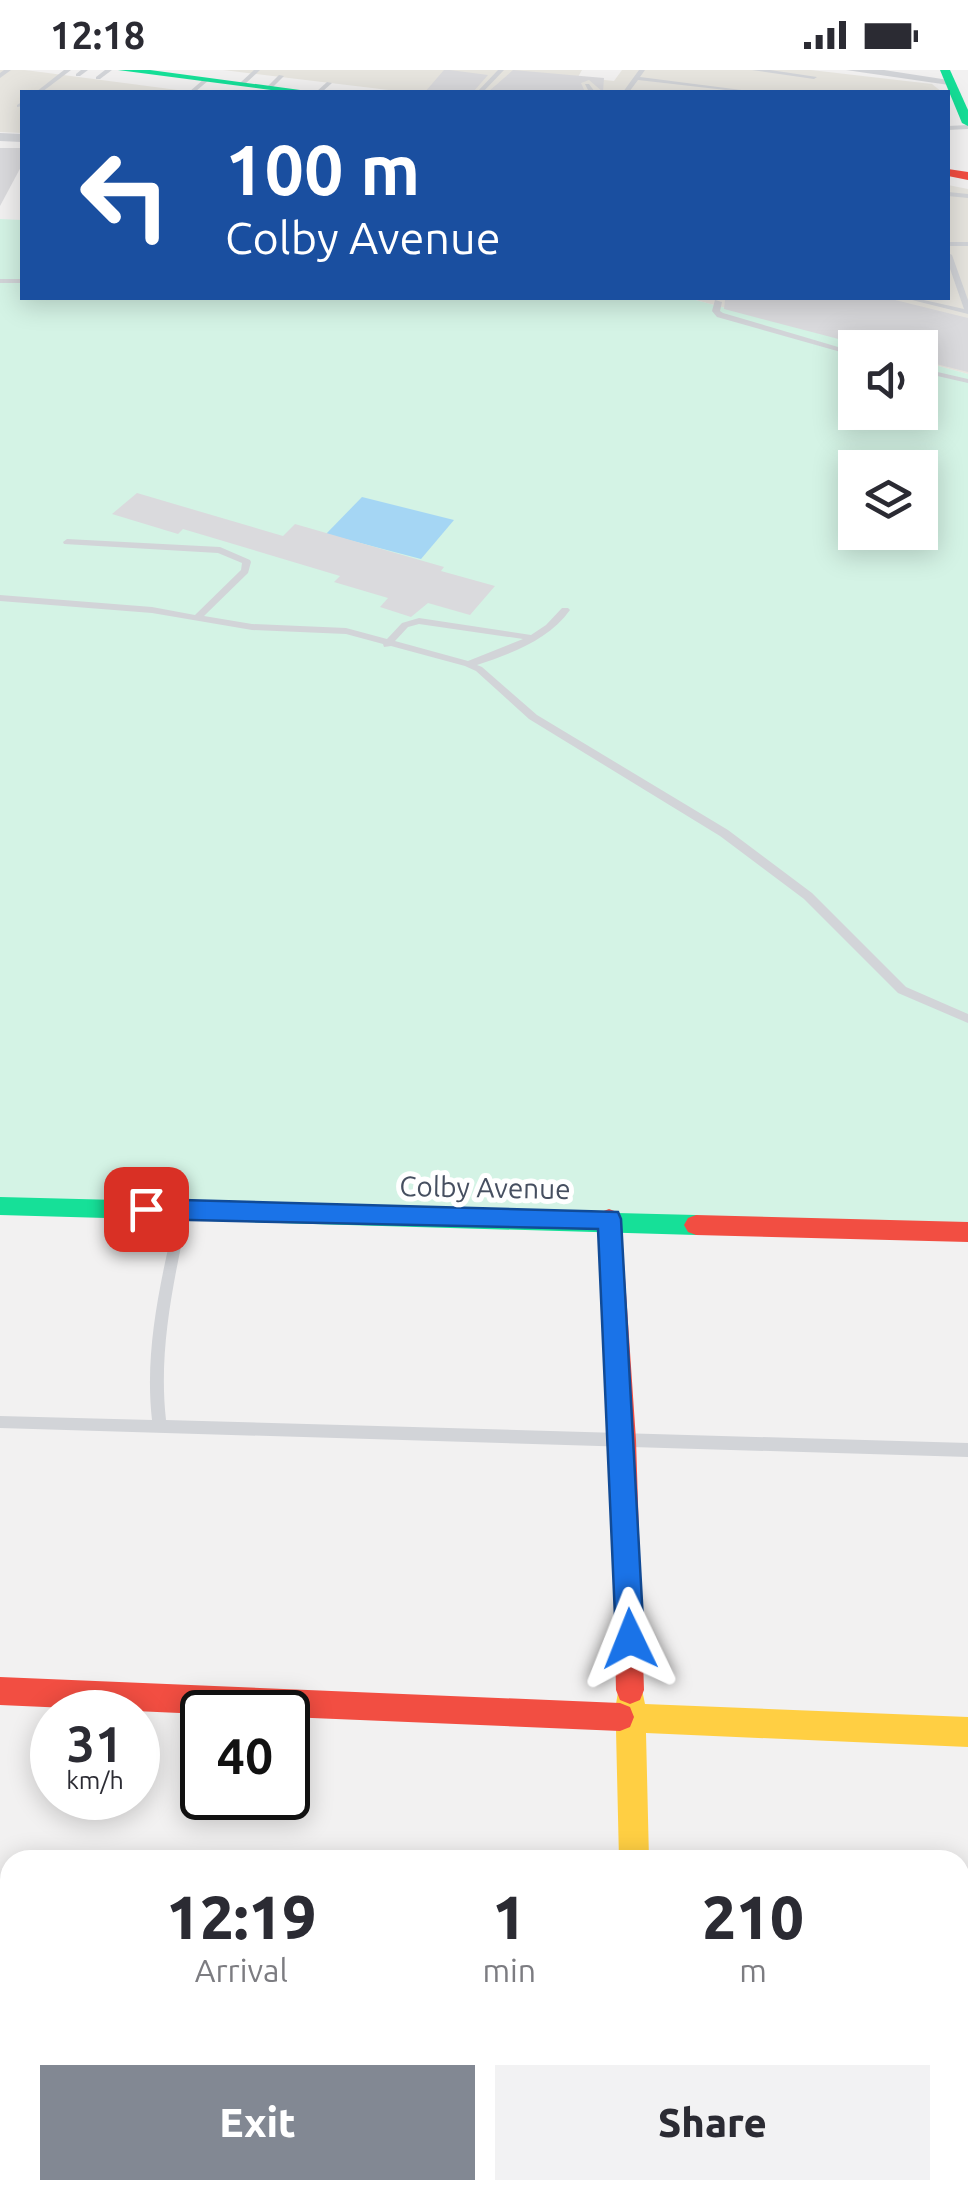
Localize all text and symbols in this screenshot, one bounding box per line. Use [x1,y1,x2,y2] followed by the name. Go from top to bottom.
[50,14,145,56] text: 12:18
[60,130,190,260] icon: left
[225,130,420,208] text: 100 m
[225,212,501,263] text: Colby Avenue
[838,330,938,550] map controls
[838,330,938,430] button: sound
[838,450,938,550] button: layers
[104,1167,189,1252] pin
[399,1170,571,1204] street label: Colby Avenue
[119,1182,174,1237] icon: arrive
[578,1587,682,1691] position arrow
[180,1690,310,1820] speed limit sign: 40
[67,1715,123,1771] text: 31
[66,1766,124,1794] text: km/h
[166,1883,316,1950] text: 12:19
[492,1883,526,1950] text: 1
[702,1883,804,1950] text: 210
[195,1952,288,1988] text: Arrival
[482,1952,536,1988] text: min
[739,1952,767,1988] text: m
[40,2065,475,2180] button: Exit
[495,2065,930,2180] button: Share

